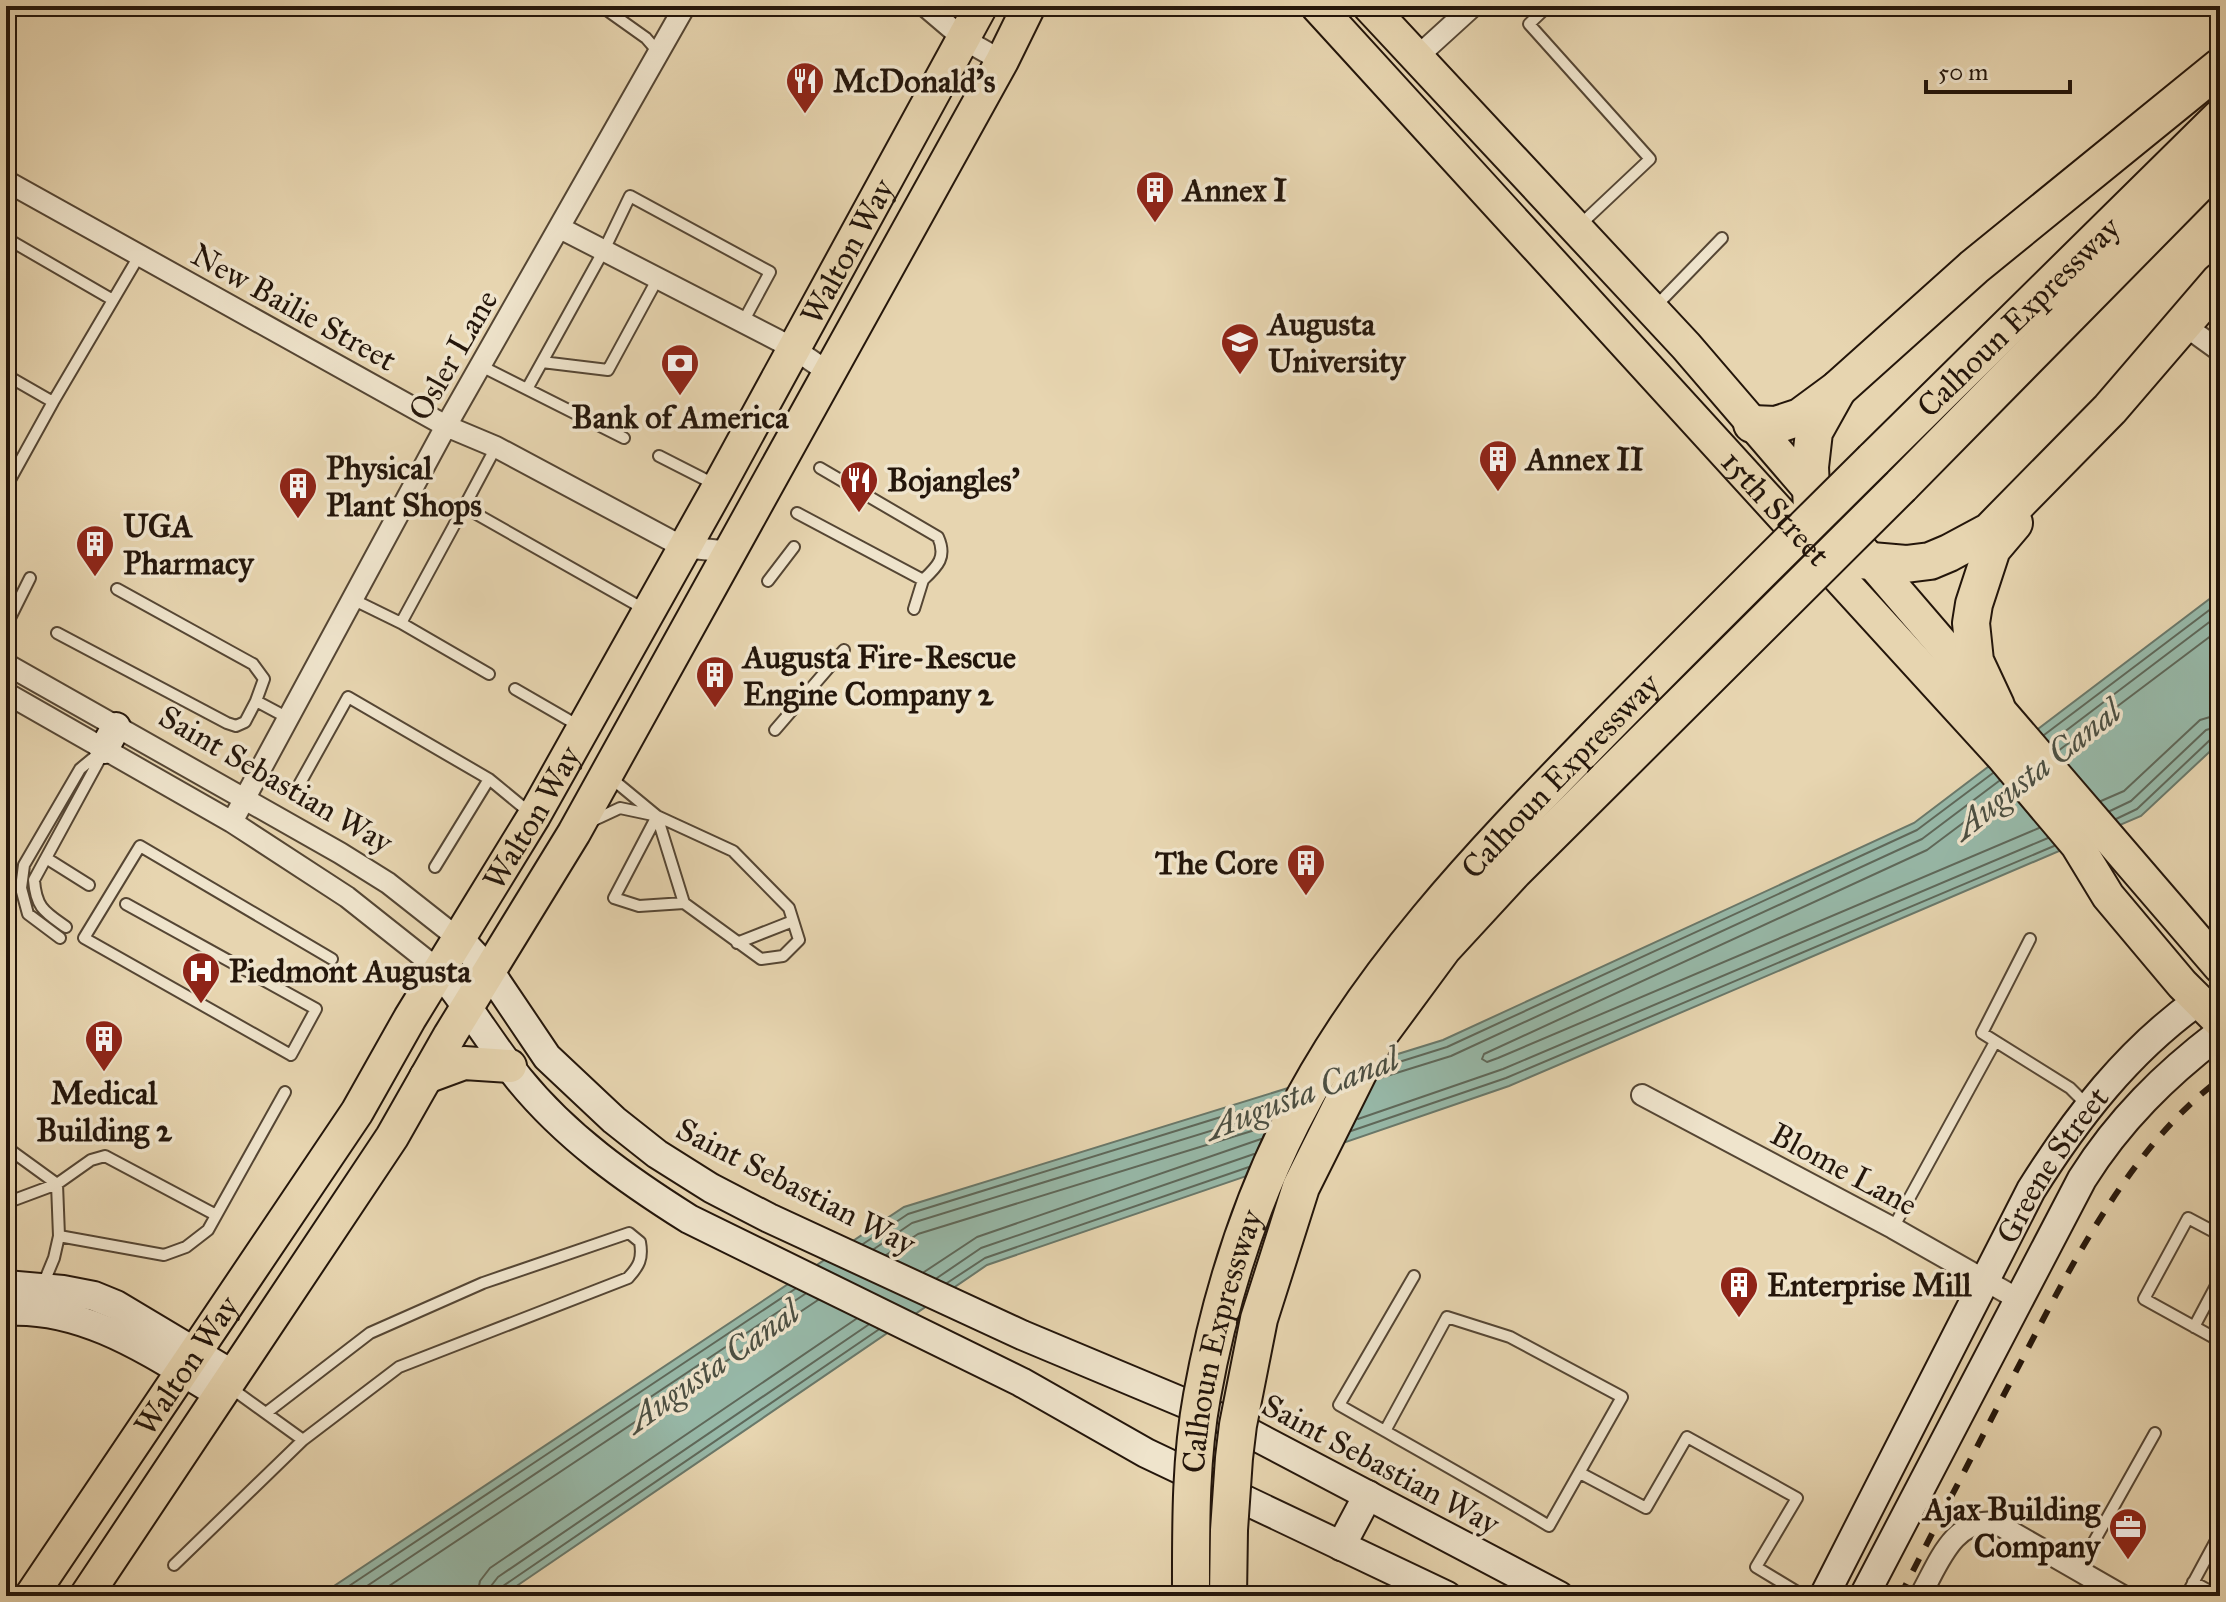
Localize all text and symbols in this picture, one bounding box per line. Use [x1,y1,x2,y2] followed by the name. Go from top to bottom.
[1926,44,2070,94] scale bar
[1938,57,1988,87] text: 50 m
[784,60,826,115] restaurant icon: McDonald's
[833,62,996,101] place label: McDonald's
[1134,169,1176,224] building icon: Annex I
[792,171,903,331] street label: Walton Way
[1181,171,1288,210] place label: Annex I
[1909,208,2129,426] street label: Calhoun Expressway
[184,235,403,380] street label: New Bailie Street
[400,283,506,428] street label: Osler Lane
[1266,305,1406,381] place label: Augusta University
[1219,321,1261,376] school or university icon: Augusta University
[659,342,701,397] bank icon: Bank of America
[571,398,790,437] place label: Bank of America
[1477,438,1519,493] building icon: Annex II
[1524,440,1644,479] place label: Annex II
[1713,443,1838,574] street label: 15th Street
[326,449,482,525] place label: Physical Plant Shops
[838,459,880,514] restaurant icon: Bojangles'
[887,461,1020,500] place label: Bojangles'
[277,465,319,520] building icon: Physical Plant Shops
[123,507,255,583] place label: UGA Pharmacy
[74,523,116,578] building icon: UGA Pharmacy
[741,638,1016,714] place label: Augusta Fire-Rescue Engine Company 2
[694,654,736,709] building icon: Augusta Fire-Rescue Engine Company 2
[1453,664,1669,887] street label: Calhoun Expressway
[1941,689,2131,850] water label: Augusta Canal
[152,697,400,863] street label: Saint Sebastian Way
[475,738,590,897] street label: Walton Way
[1285,842,1327,897] building icon: The Core
[1155,844,1278,883] place label: The Core
[180,950,222,1005] hospital icon: Piedmont Augusta
[229,952,472,991] place label: Piedmont Augusta
[83,1018,125,1073] building icon: Medical Building 2
[1197,1037,1407,1150] water label: Augusta Canal
[36,1074,173,1150] place label: Medical Building 2
[1988,1079,2117,1250] street label: Greene Street
[670,1109,923,1264] street label: Saint Sebastian Way
[1764,1114,1924,1224] street label: Blome Lane
[1174,1203,1272,1474] street label: Calhoun Expressway
[1718,1264,1760,1319] building icon: Enterprise Mill
[1767,1266,1973,1305] place label: Enterprise Mill
[126,1288,248,1443] street label: Walton Way
[615,1290,810,1443] water label: Augusta Canal
[1255,1385,1507,1544] street label: Saint Sebastian Way
[1921,1490,2101,1566] place label: Ajax Building Company
[2107,1506,2149,1561] office icon: Ajax Building Company

